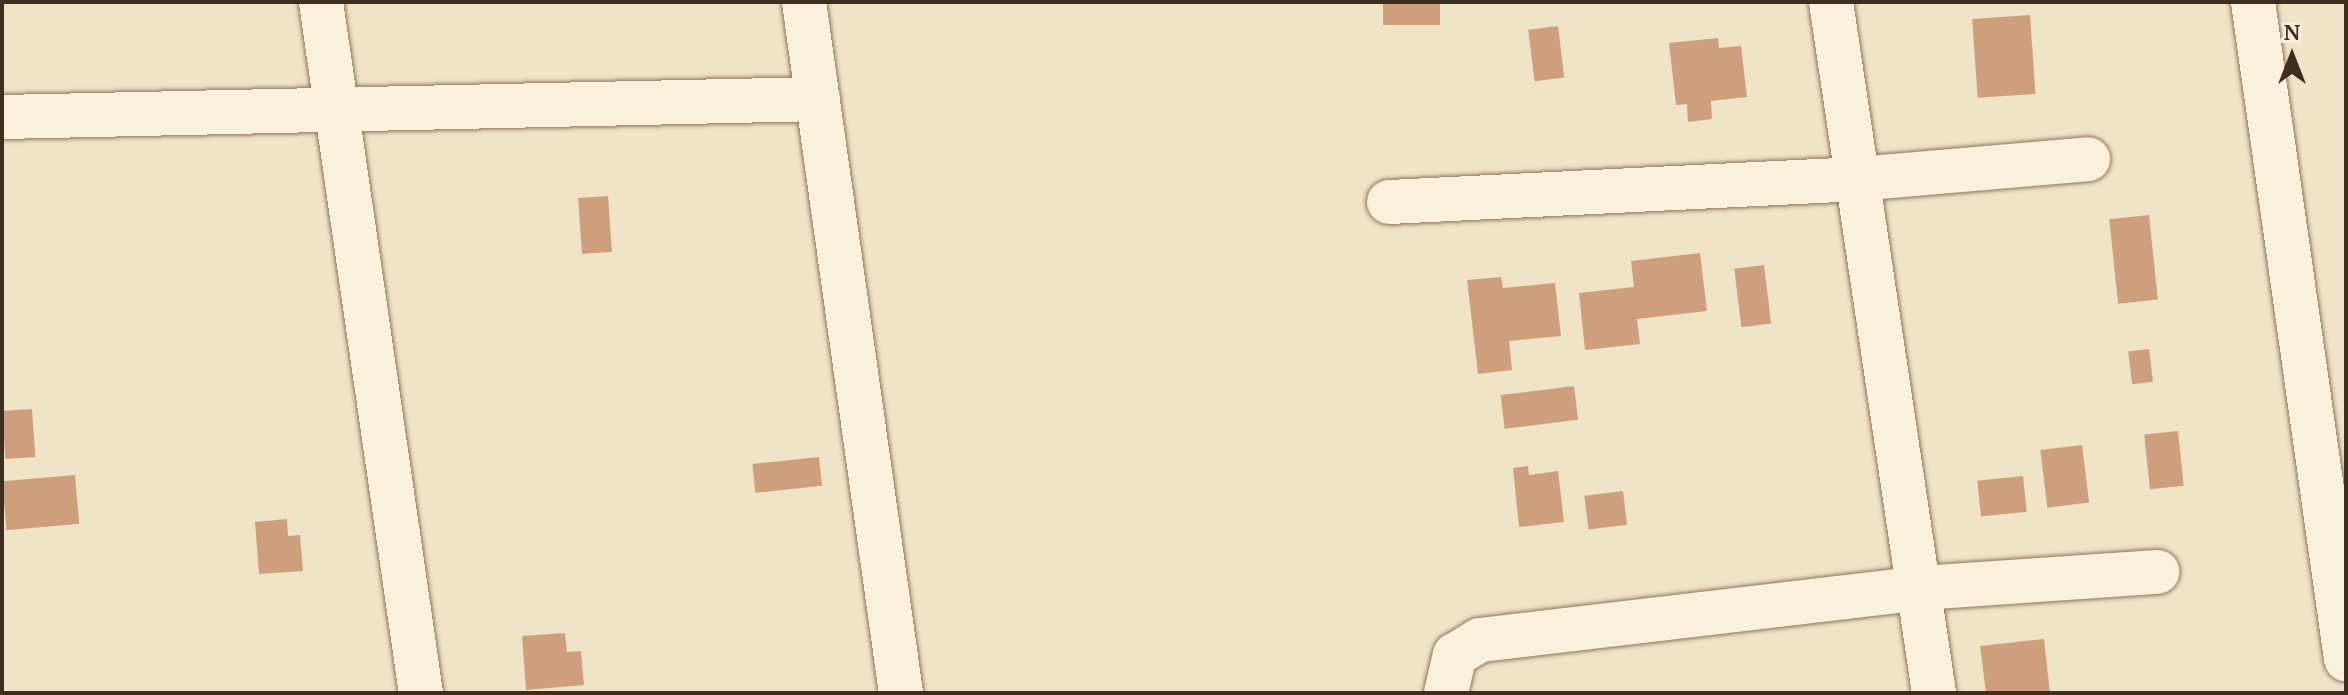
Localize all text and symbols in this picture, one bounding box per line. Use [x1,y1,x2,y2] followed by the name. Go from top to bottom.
[2252,16,2332,96] north arrow
[2284,17,2300,46] text: N

